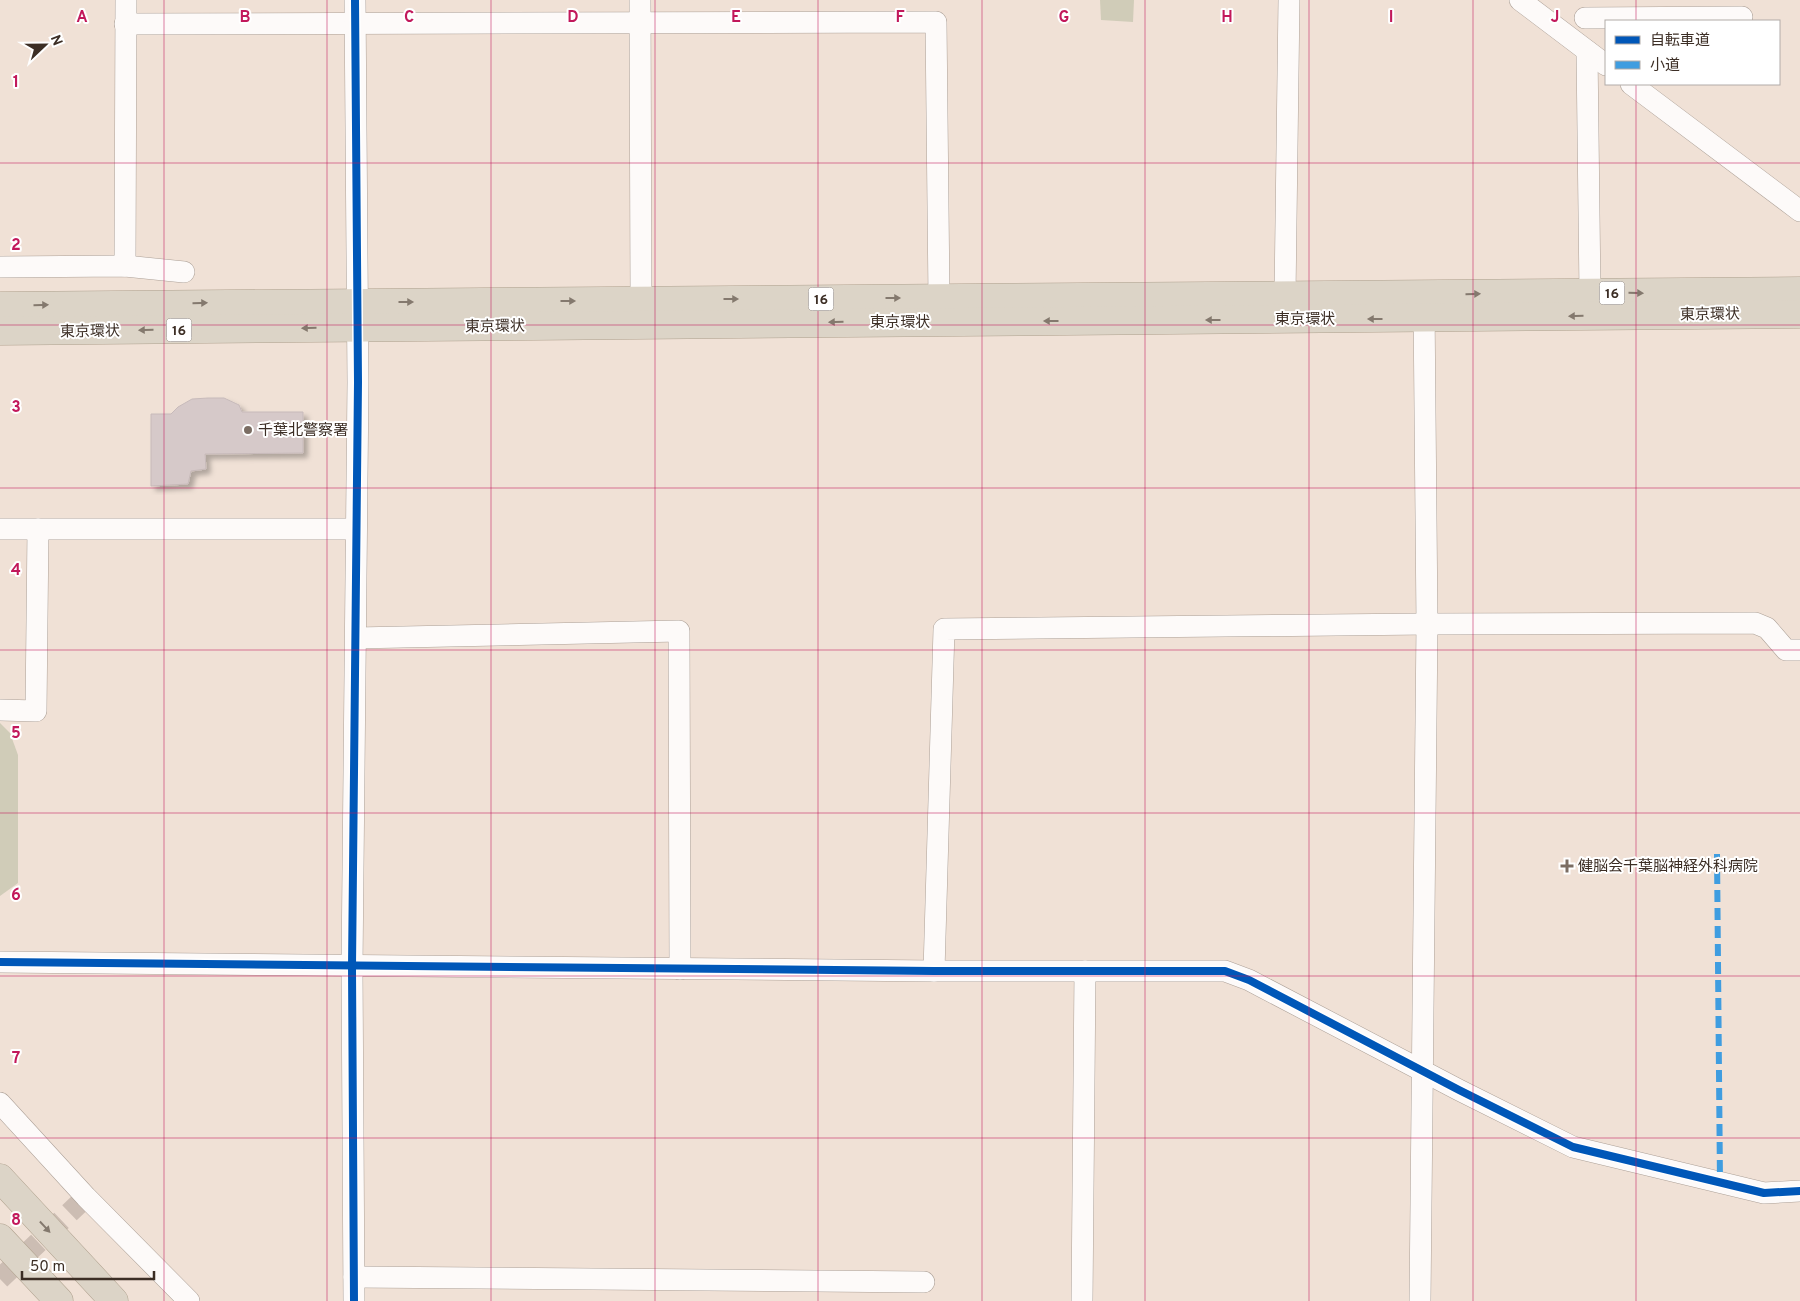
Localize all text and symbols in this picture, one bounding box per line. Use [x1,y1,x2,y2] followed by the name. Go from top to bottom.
[76,8,88,28] text: A
[239,8,251,28] text: B
[404,8,414,28] text: C
[567,8,579,28] text: D
[731,8,741,28] text: E
[895,8,905,28] text: F
[1059,8,1069,28] text: G
[1221,8,1233,28] text: H
[1389,8,1393,28] text: I
[1551,8,1559,28] text: J
[20,20,70,70] north arrow
[1605,20,1780,85] legend
[1650,32,1710,51] text: 自転車道
[46,33,65,49] text: N
[1650,57,1680,76] text: 小道
[13,73,19,93] text: 1
[11,236,21,256] text: 2
[1600,282,1624,304] road number: 16
[808,288,834,310] road number: 16
[1465,290,1481,298] one-way arrow
[1628,290,1644,298] one-way arrow
[886,294,902,302] one-way arrow
[723,295,739,303] one-way arrow
[561,296,577,304] one-way arrow
[398,298,414,306] one-way arrow
[193,299,209,307] one-way arrow
[33,301,49,309] one-way arrow
[1680,304,1740,326] street label: 東京環状
[1275,310,1335,330] street label: 東京環状
[1568,312,1584,320] one-way arrow
[870,313,930,333] street label: 東京環状
[1367,315,1383,323] one-way arrow
[465,316,525,338] street label: 東京環状
[1205,316,1221,324] one-way arrow
[1042,317,1058,325] one-way arrow
[166,318,192,342] road number: 16
[827,318,843,326] one-way arrow
[60,321,120,343] street label: 東京環状
[301,325,317,333] one-way arrow
[138,326,154,334] one-way arrow
[11,398,21,418] text: 3
[258,421,348,441] place label: 千葉北警察署
[242,424,254,436] marker: 千葉北警察署
[11,561,21,581] text: 4
[11,724,21,744] text: 5
[1578,858,1758,877] place label: 健脳会千葉脳神経外科病院
[1560,859,1574,873] marker: 健脳会千葉脳神経外科病院
[11,886,21,906] text: 6
[12,1049,20,1069] text: 7
[11,1211,21,1231] text: 8
[39,1221,51,1233] one-way arrow
[22,1248,155,1280] scale bar
[30,1258,65,1277] text: 50 m

